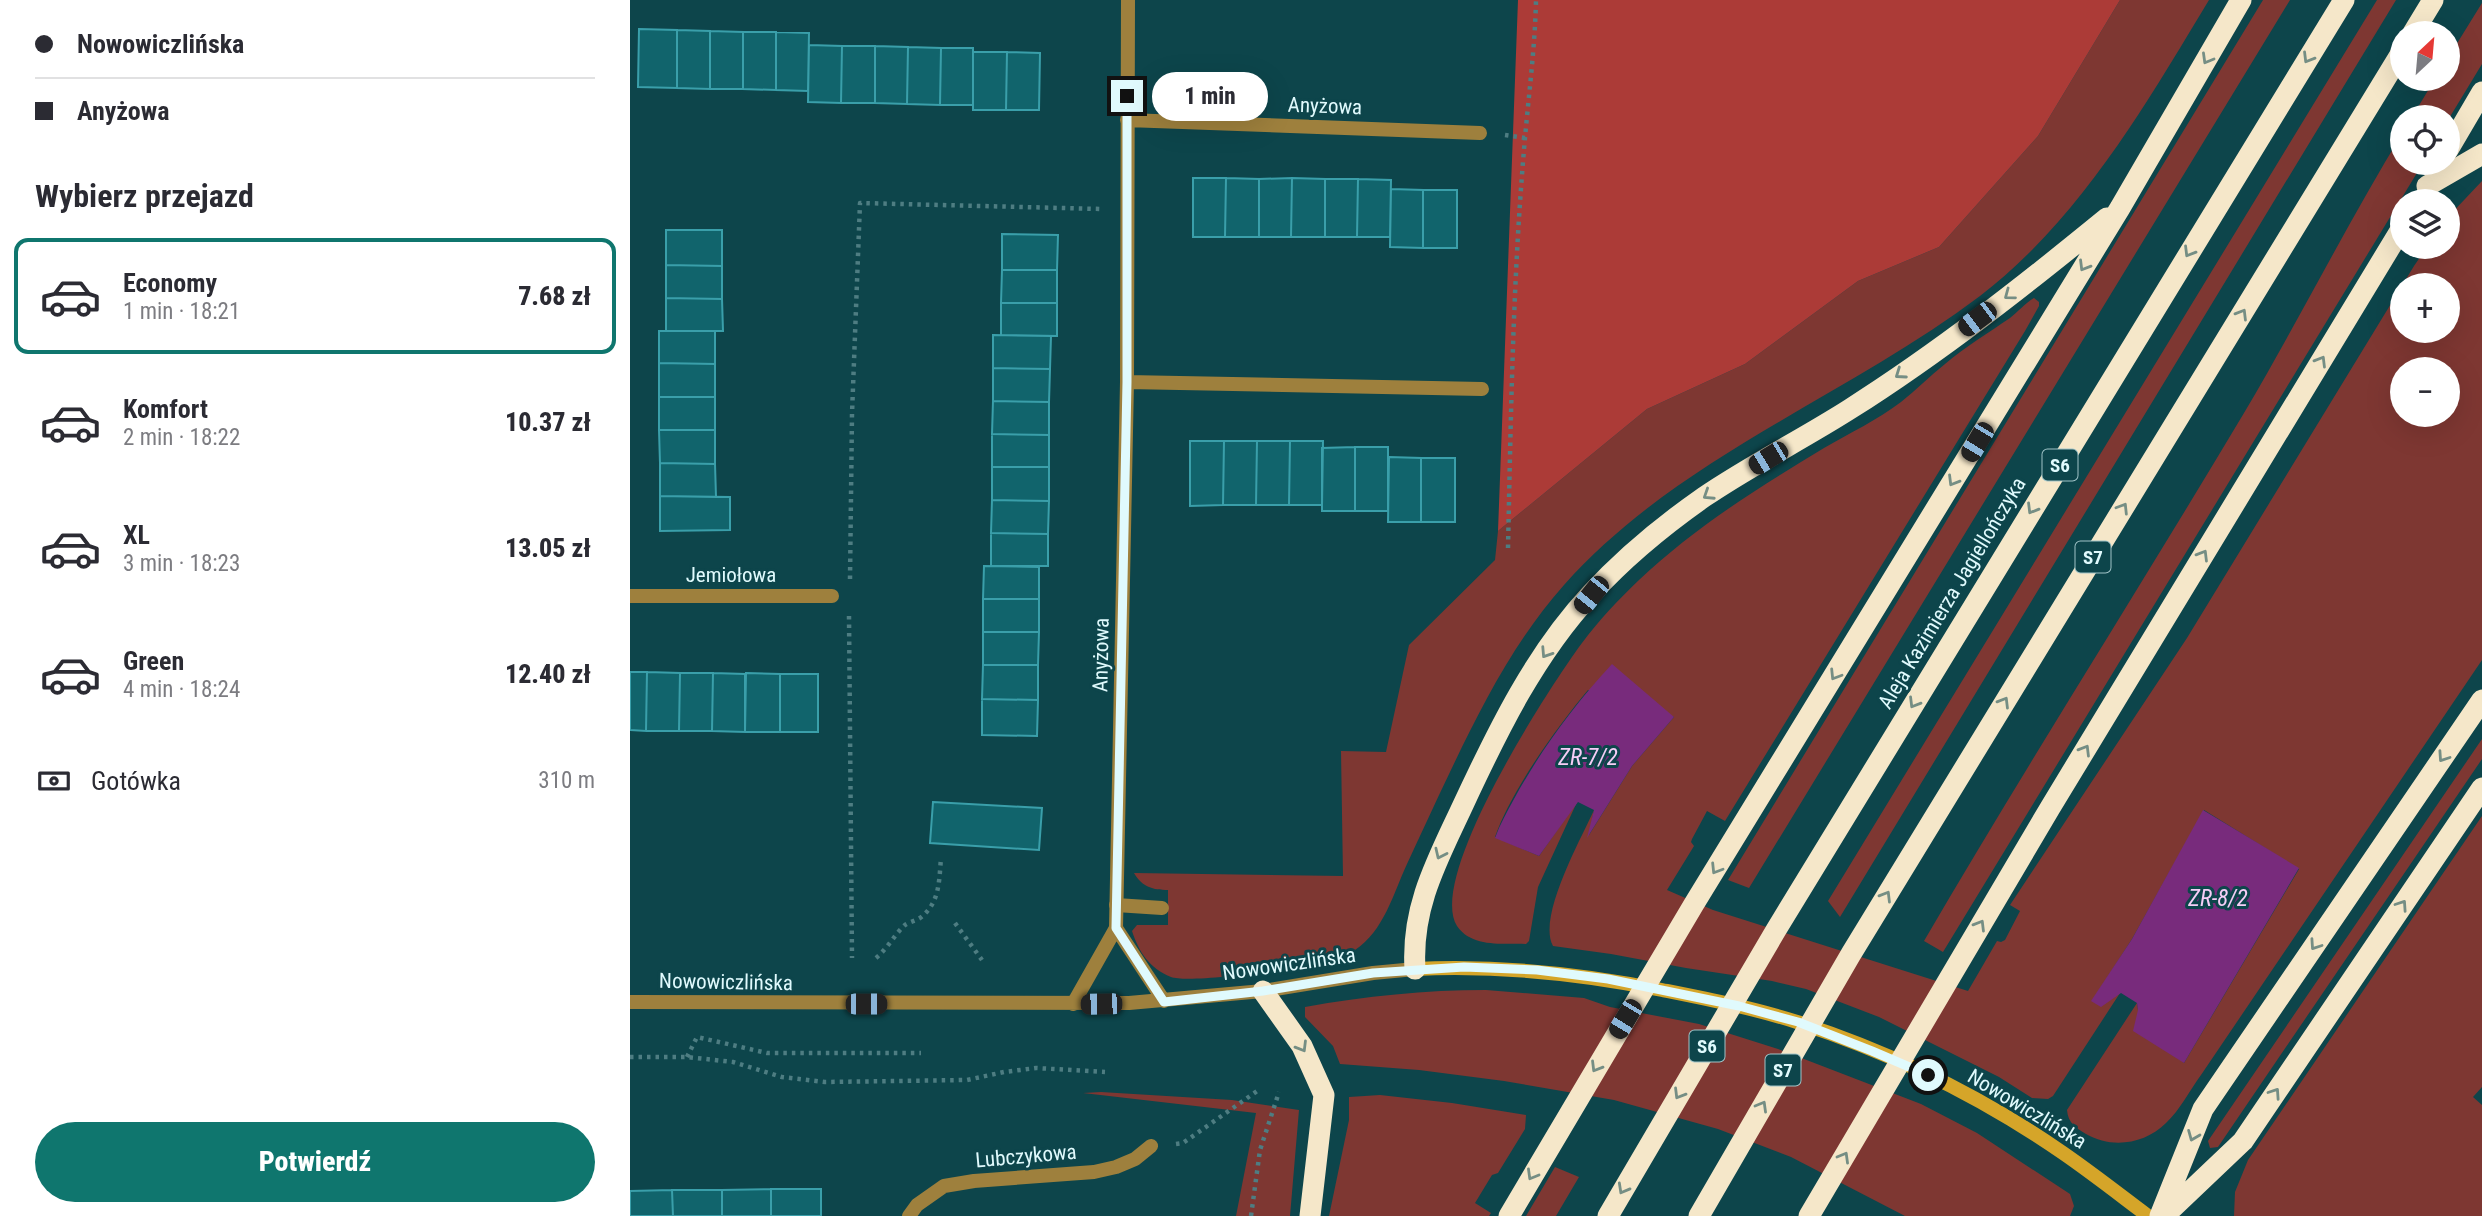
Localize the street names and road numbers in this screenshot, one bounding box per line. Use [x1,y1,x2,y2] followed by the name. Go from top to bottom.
[1287,93,1363,119] street label: Anyżowa
[2042,450,2078,480] road number: S6
[1873,473,2031,713] street label: Aleja Kazimierza Jagiellończyka
[2076,542,2110,572] road number: S7
[686,563,776,587] street label: Jemiołowa
[1088,618,1114,692] street label: Anyżowa
[1221,943,1357,985] street label: Nowowiczlińska
[659,969,793,995] street label: Nowowiczlińska
[1690,1030,1724,1062] road number: S6
[1766,1054,1800,1086] road number: S7
[1963,1064,2091,1154] street label: Nowowiczlińska
[974,1140,1078,1172] street label: Lubczykowa

